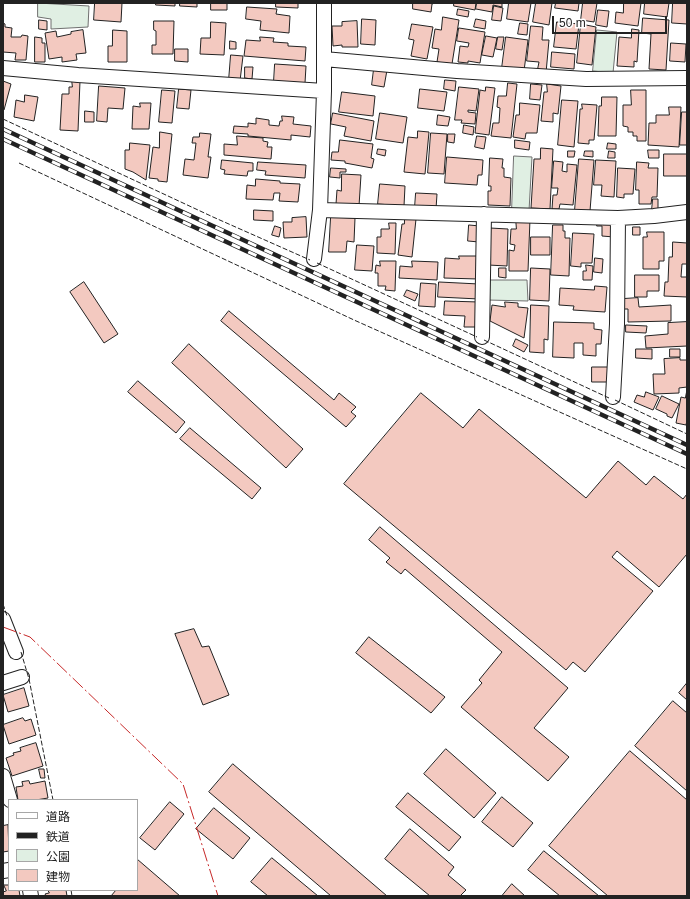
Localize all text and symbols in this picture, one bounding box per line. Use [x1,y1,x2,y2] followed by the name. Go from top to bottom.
[554,8,669,34] scale bar
[559,16,586,30] text: 50 m
[8,799,138,891] legend
[46,810,70,824] text: 道路
[46,830,70,844] text: 鉄道
[46,850,70,864] text: 公園
[46,870,70,884] text: 建物

